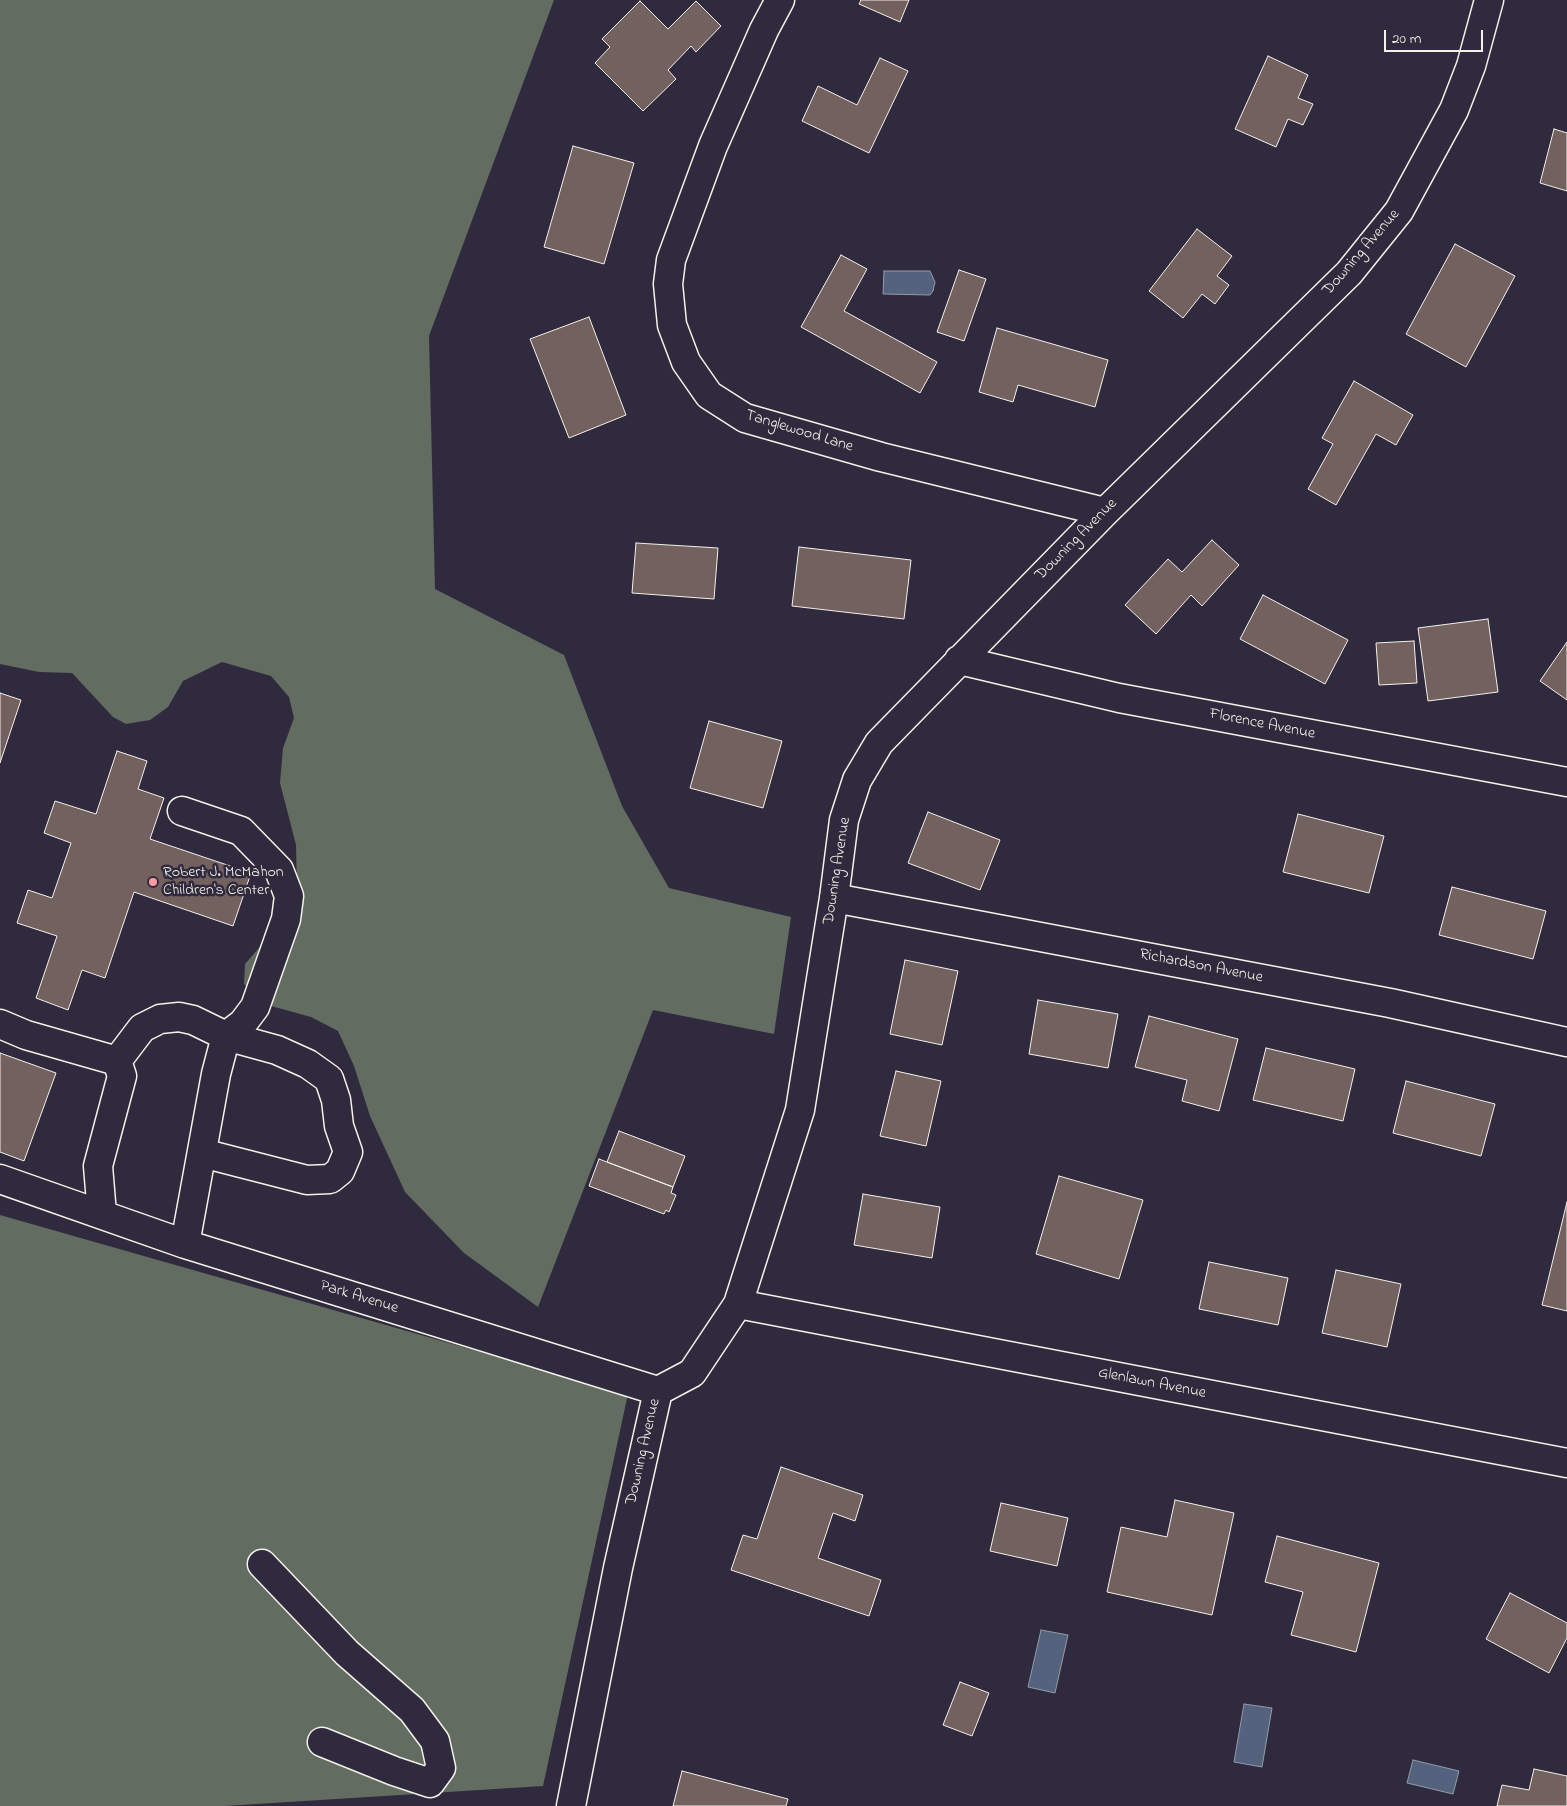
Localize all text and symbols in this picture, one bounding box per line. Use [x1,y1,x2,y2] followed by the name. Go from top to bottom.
[1387,20,1486,52] scale bar
[1392,28,1421,50] text: 20 m
[1319,206,1405,300] street label: Downing Avenue
[743,406,855,458] street label: Tanglewood Lane
[1032,495,1122,585] street label: Downing Avenue
[1207,705,1317,745] street label: Florence Avenue
[820,816,856,926] street label: Downing Avenue
[163,863,284,901] place label: Robert J. McMahon Children's Center
[147,876,159,888] marker: Robert J. McMahon Children's Center
[1138,946,1264,988] street label: Richardson Avenue
[318,1277,400,1319] street label: Park Avenue
[1097,1364,1207,1404] street label: Glenlawn Avenue
[622,1397,666,1507] street label: Downing Avenue

